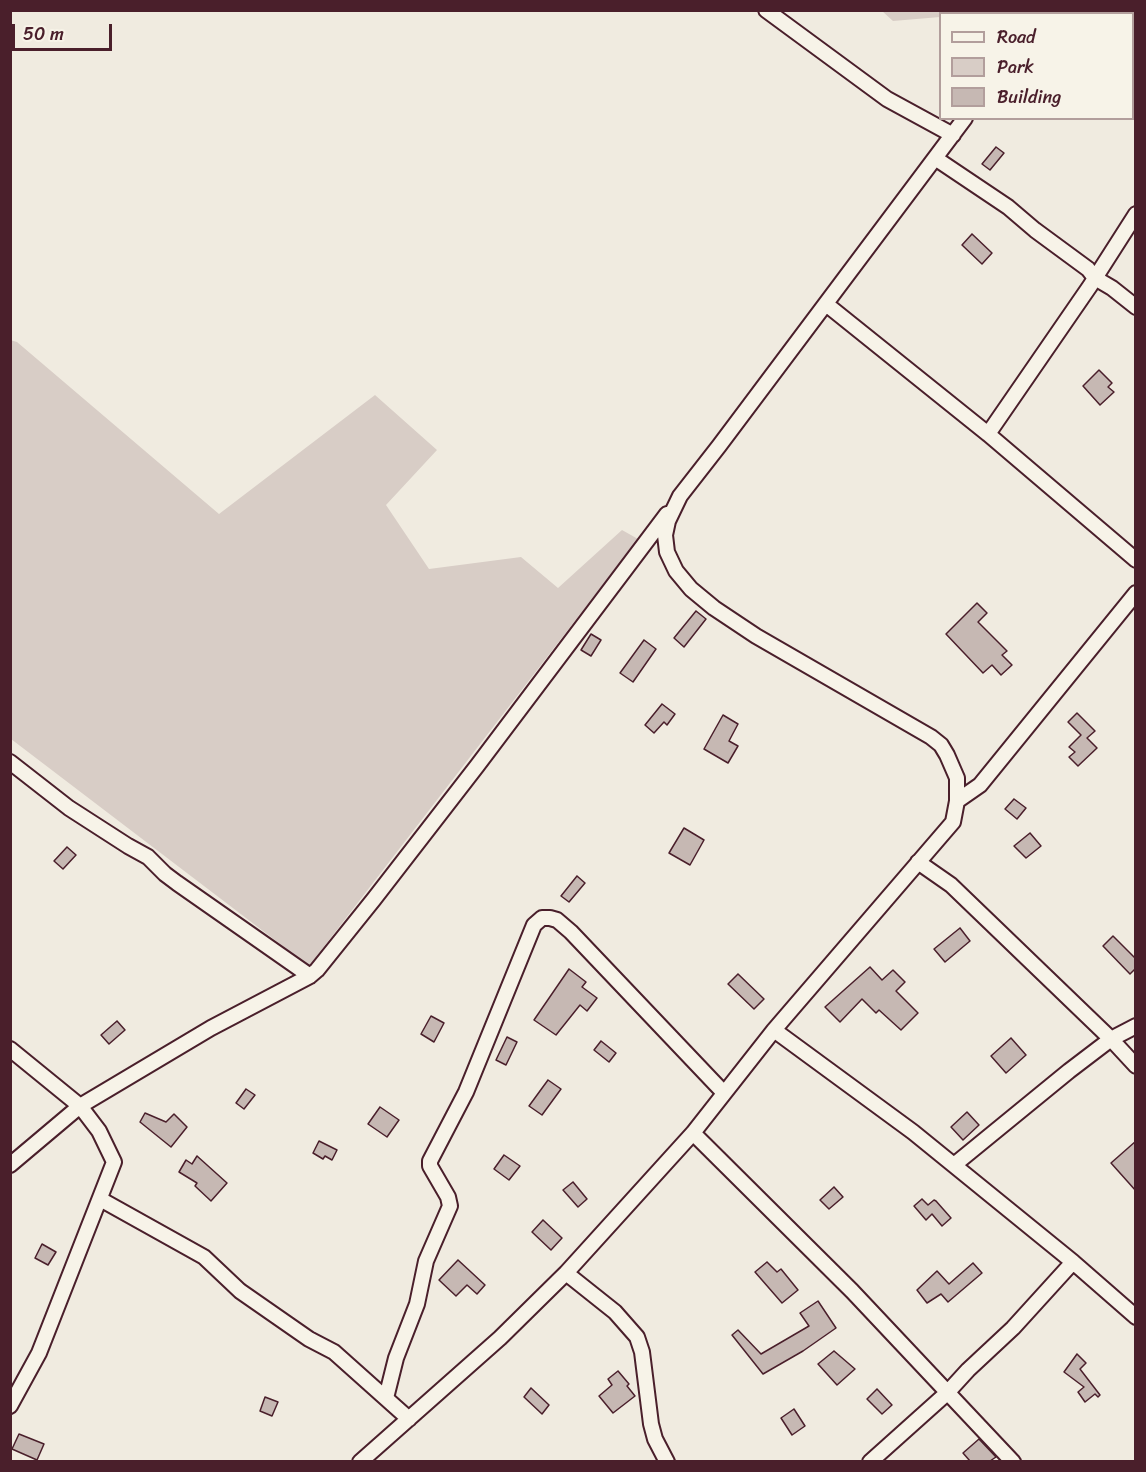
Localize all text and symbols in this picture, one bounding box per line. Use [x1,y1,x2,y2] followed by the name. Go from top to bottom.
[15,12,116,50] scale bar
[939,12,1134,120] legend
[23,18,64,50] text: 50 m
[997,21,1036,53] text: Road
[997,51,1034,83] text: Park
[997,81,1061,113] text: Building

